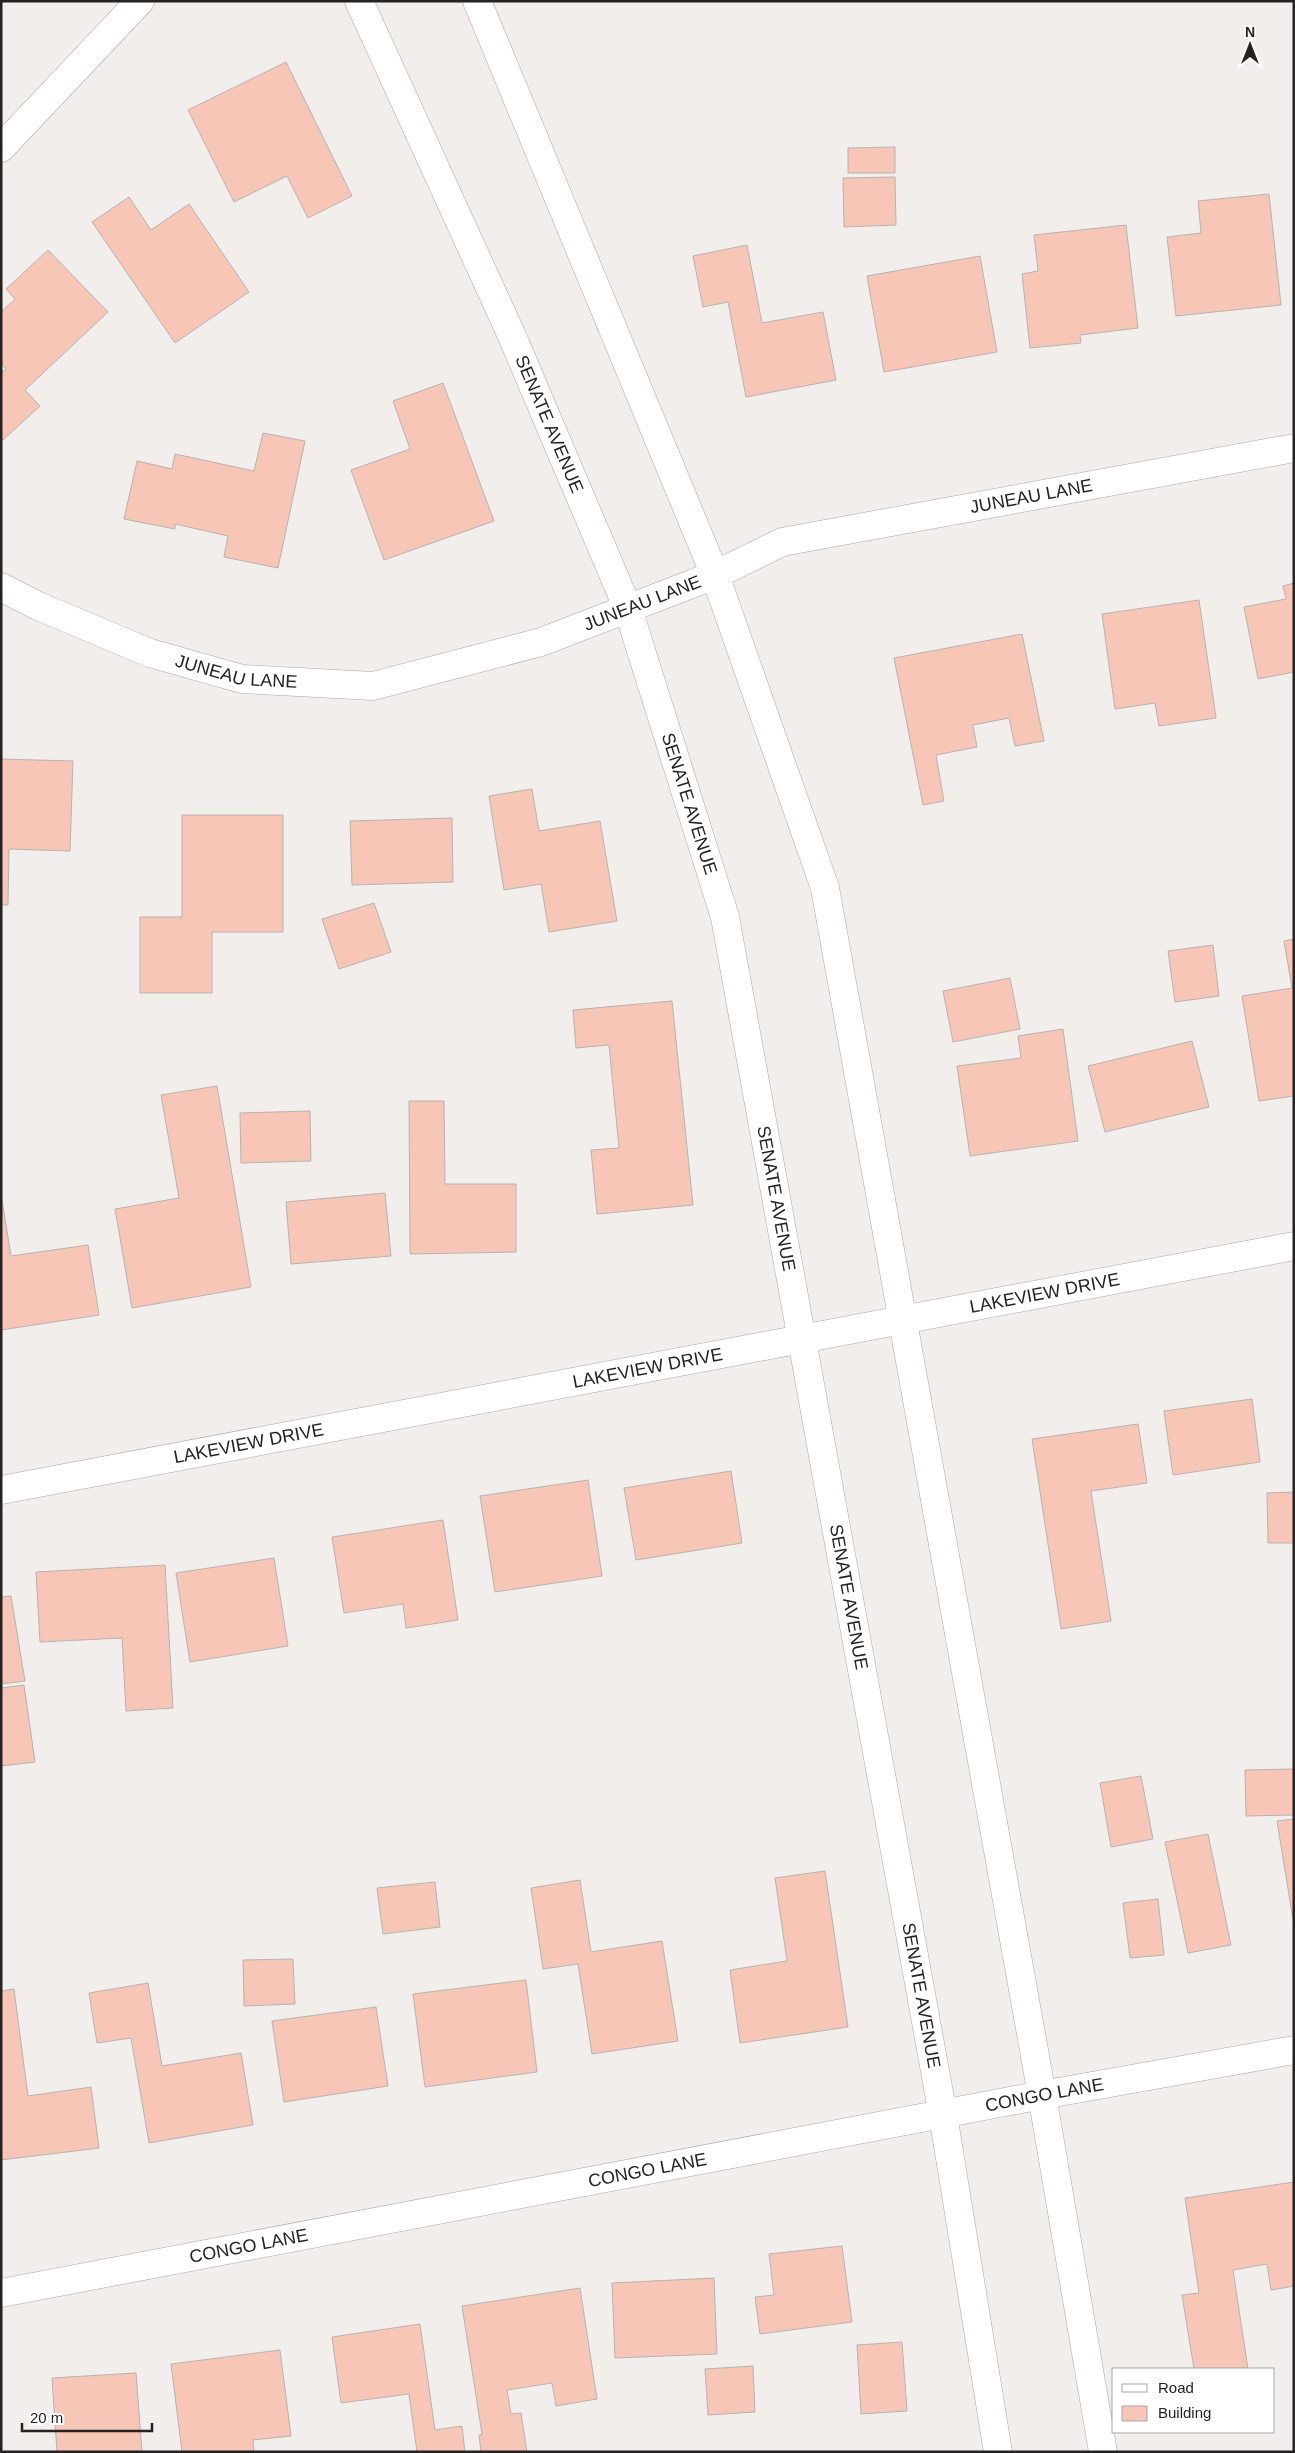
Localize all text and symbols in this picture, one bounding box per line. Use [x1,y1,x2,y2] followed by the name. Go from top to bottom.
[1225,20,1275,70] north arrow
[1245,24,1255,40] text: N
[511,352,587,496] street label: SENATE AVENUE
[968,475,1094,517] street label: JUNEAU LANE
[581,571,704,635] street label: JUNEAU LANE
[173,651,298,692] street label: JUNEAU LANE
[658,730,721,877] street label: SENATE AVENUE
[753,1124,799,1273] street label: SENATE AVENUE
[968,1269,1121,1317] street label: LAKEVIEW DRIVE
[571,1344,724,1392] street label: LAKEVIEW DRIVE
[172,1419,325,1467] street label: LAKEVIEW DRIVE
[826,1523,872,1671] street label: SENATE AVENUE
[898,1921,944,2070] street label: SENATE AVENUE
[983,2074,1105,2116] street label: CONGO LANE
[587,2149,708,2191] street label: CONGO LANE
[188,2225,309,2267] street label: CONGO LANE
[1112,2368,1275,2433] legend
[1158,2379,1194,2396] text: Road
[22,2400,152,2432] scale bar
[1158,2404,1211,2421] text: Building
[30,2409,63,2426] text: 20 m

